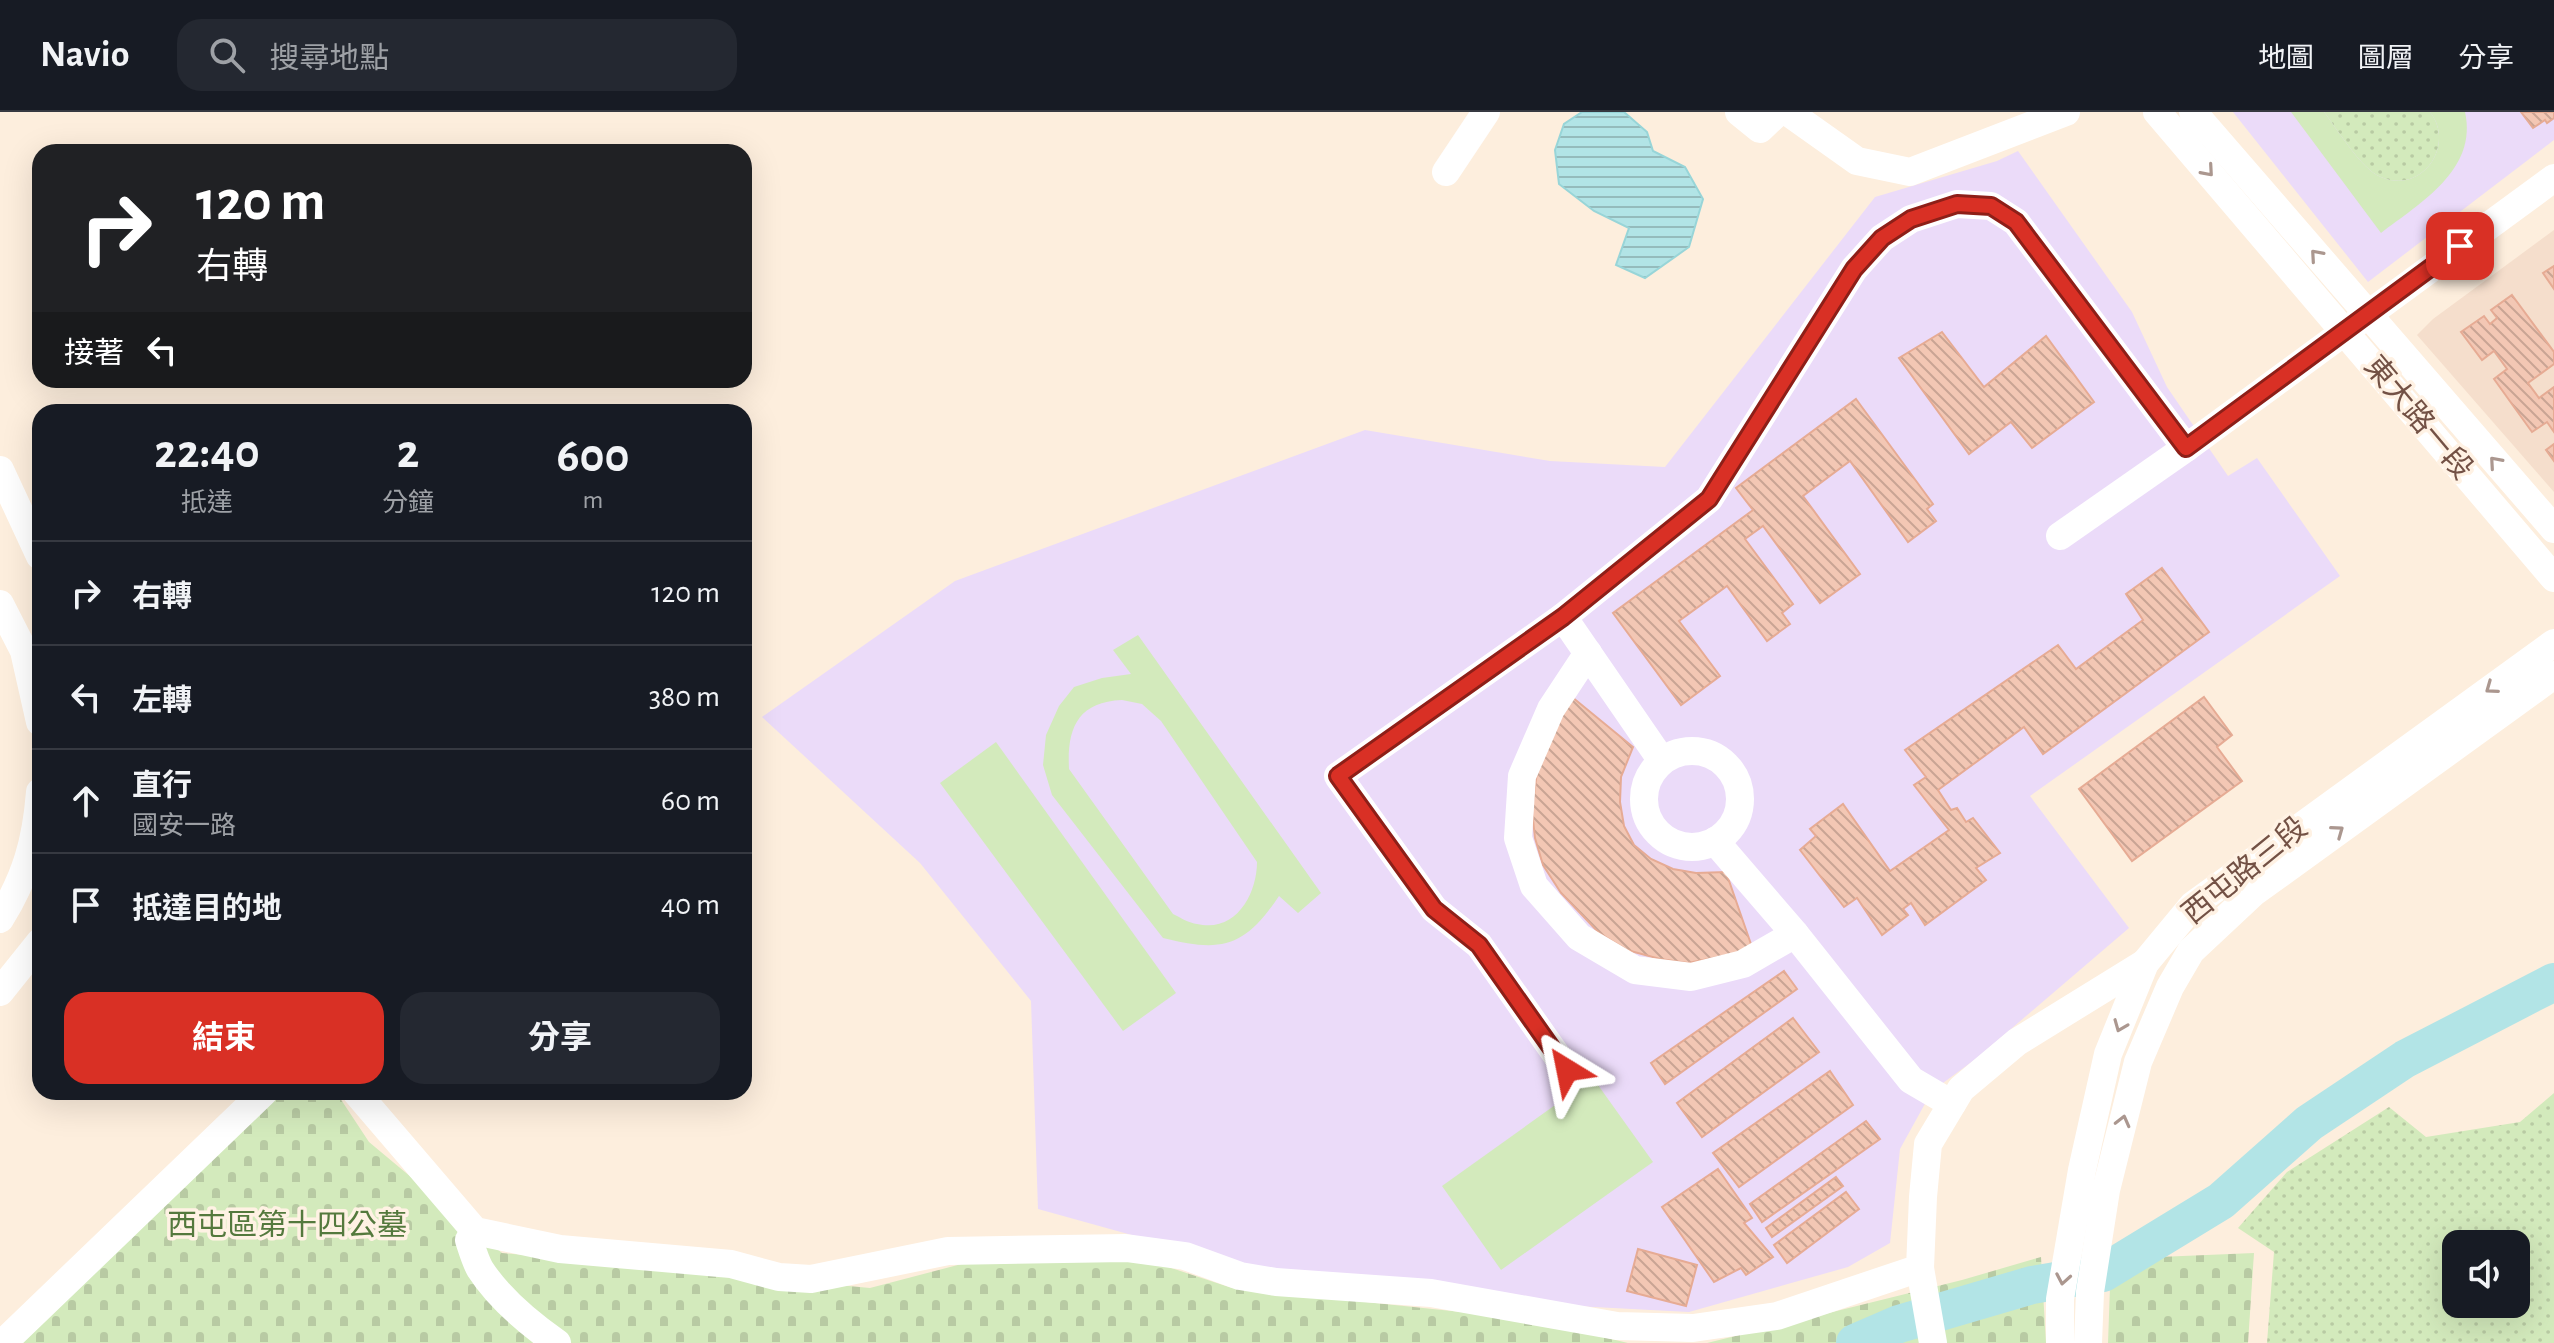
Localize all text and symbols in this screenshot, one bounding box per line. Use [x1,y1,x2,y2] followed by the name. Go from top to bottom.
[177,19,737,91] search box
[205,33,249,77] icon: search
[40,36,129,74] text: Navio
[269,44,389,74] text: 搜尋地點
[2258,45,2314,73] text: 地圖
[2358,45,2414,73] text: 圖層
[2458,45,2514,73] text: 分享
[2198,162,2212,176] one-way arrow
[196,174,325,230] text: 120 m
[64,176,168,280] icon: right
[2426,212,2494,280] pin
[2438,224,2482,268] icon: arrive
[196,249,268,285] text: 右轉
[2311,250,2326,265] one-way arrow
[140,328,184,372] icon: left
[64,339,124,369] text: 接著
[2358,350,2479,485] street label: 東大路一段
[154,429,260,477] text: 22:40
[397,429,419,477] text: 2
[556,433,630,481] text: 600
[2491,456,2505,471] one-way arrow
[583,487,603,513] text: m
[181,490,233,516] text: 抵達
[382,490,434,516] text: 分鐘
[64,571,108,615] icon: right
[651,578,720,608] text: 120 m
[132,582,192,612] text: 右轉
[64,675,108,719] icon: left
[2485,678,2499,693] one-way arrow
[649,682,720,712] text: 380 m
[132,686,192,716] text: 左轉
[132,771,192,801] text: 直行
[64,779,108,823] icon: ahead
[661,786,720,816] text: 60 m
[2176,811,2313,930] street label: 西屯路三段
[132,813,236,839] text: 國安一路
[2330,826,2344,841] one-way arrow
[64,883,108,927] icon: arrive
[661,890,720,920] text: 40 m
[132,894,282,924] text: 抵達目的地
[64,992,384,1084] button: 結束
[400,992,720,1084] button: 分享
[2113,1018,2129,1032] one-way arrow
[1525,1028,1609,1112] position arrow
[2114,1114,2131,1128] one-way arrow
[167,1209,407,1241] park label: 西屯區第十四公墓
[2442,1230,2530,1318] map controls
[2442,1230,2530,1318] button: sound
[2056,1273,2073,1286] one-way arrow

